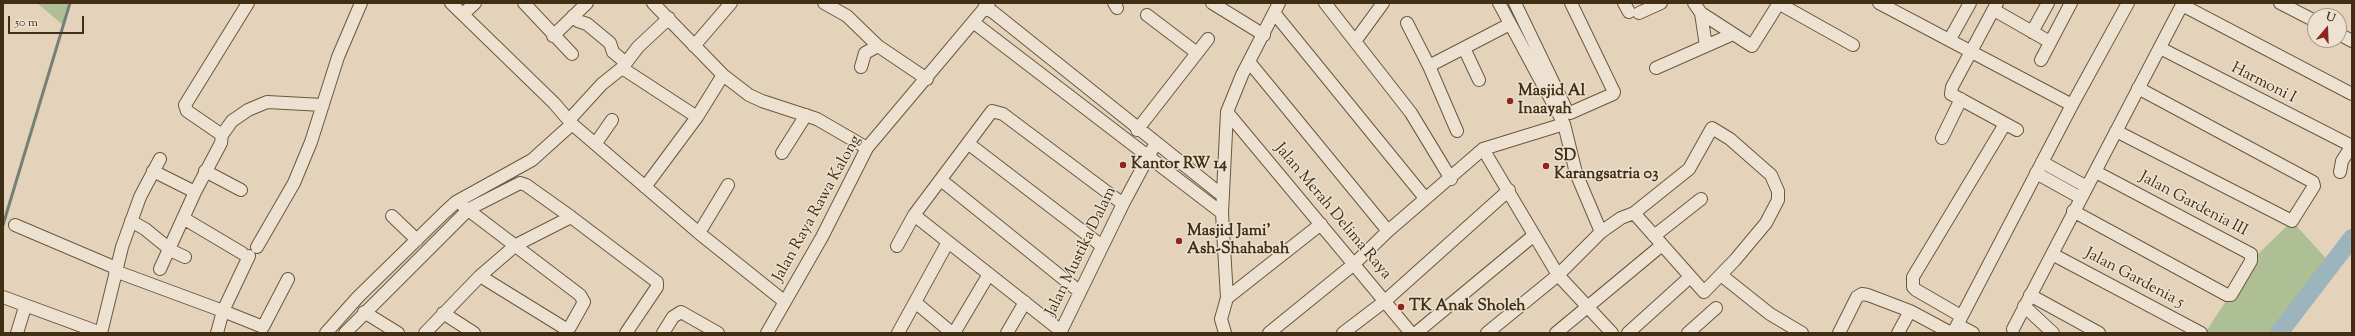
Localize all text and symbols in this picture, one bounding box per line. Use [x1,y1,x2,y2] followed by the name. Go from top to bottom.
[10,8,86,34] scale bar
[2307,8,2347,48] north arrow
[2324,9,2337,27] text: U
[15,14,38,32] text: 50 m
[2227,59,2299,109] street label: Harmoni I
[1518,82,1585,120] place label: Masjid Al Inaayah
[1505,96,1515,106] marker: Masjid Al Inaayah
[770,132,866,286] street label: Jalan Raya Rawa Kalong
[1269,140,1395,284] street label: Jalan Merah Delima Raya
[1554,147,1658,185] place label: SD Karangsatria 03
[1131,155,1227,175] place label: Kantor RW 14
[1118,160,1128,170] marker: Kantor RW 14
[1541,161,1551,171] marker: SD Karangsatria 03
[2136,168,2250,242] street label: Jalan Gardenia III
[1042,184,1122,320] street label: Jalan Mustika Dalam
[1187,222,1289,260] place label: Masjid Jami' Ash-Shahabah
[1174,236,1184,246] marker: Masjid Jami' Ash-Shahabah
[2081,245,2187,313] street label: Jalan Gardenia 5
[1409,297,1526,317] place label: TK Anak Sholeh
[1396,302,1406,312] marker: TK Anak Sholeh

